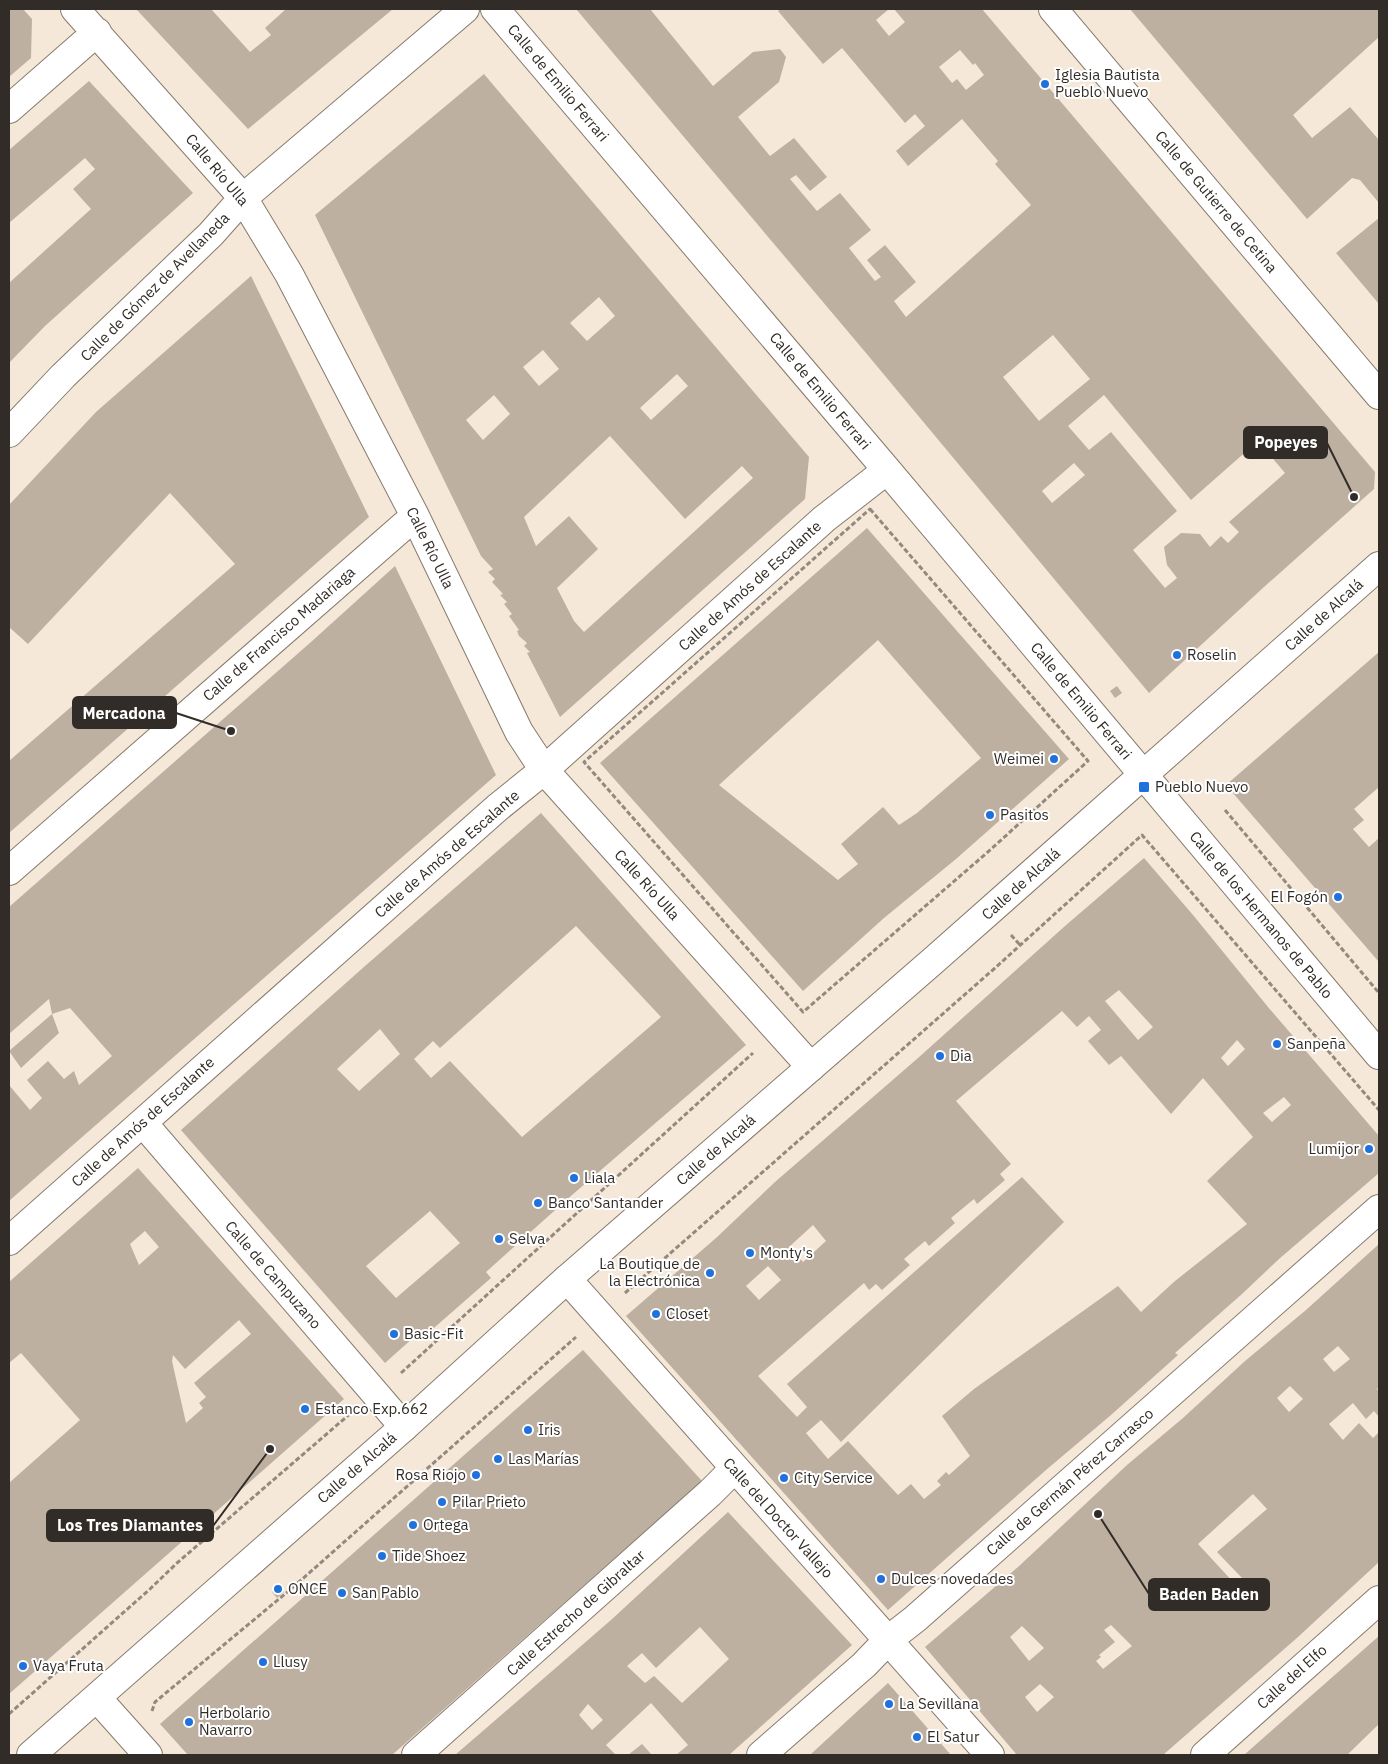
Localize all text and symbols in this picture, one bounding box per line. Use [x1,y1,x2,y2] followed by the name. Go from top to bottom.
[504,20,613,145] street label: Calle de Emilio Ferrari
[1055,65,1160,101] place label: Iglesia Bautista Pueblo Nuevo
[1039,78,1051,90] marker: Iglesia Bautista Pueblo Nuevo
[1151,127,1282,277] street label: Calle de Gutierre de Cetina
[182,130,253,210] street label: Calle Río Ulla
[76,208,233,365] street label: Calle de Gómez de Avellaneda
[766,328,875,453] street label: Calle de Emilio Ferrari
[1244,427,1327,458] callout: Popeyes
[1254,432,1318,452] text: Popeyes
[402,504,458,592] street label: Calle Río Ulla
[674,516,825,655] street label: Calle de Amós de Escalante
[199,562,359,705] street label: Calle de Francisco Madariaga
[1281,574,1367,655] street label: Calle de Alcalá
[1027,638,1136,763] street label: Calle de Emilio Ferrari
[1187,645,1237,664] place label: Roselin
[1171,649,1183,661] marker: Roselin
[73,697,176,728] callout: Mercadona
[82,703,166,723] text: Mercadona
[994,749,1044,768] place label: Weimei
[1048,753,1060,765] marker: Weimei
[1155,777,1248,796] place label: Pueblo Nuevo
[1137,780,1151,794] marker: Pueblo Nuevo
[370,786,523,922] street label: Calle de Amós de Escalante
[1000,805,1049,824] place label: Pasitos
[984,809,996,821] marker: Pasitos
[1186,827,1337,1002] street label: Calle de los Hermanos de Pablo
[978,843,1064,924] street label: Calle de Alcalá
[611,845,684,924] street label: Calle Río Ulla
[1270,887,1328,906] place label: El Fogón
[1332,891,1344,903] marker: El Fogón
[1287,1034,1346,1053] place label: Sanpeña
[1271,1038,1283,1050] marker: Sanpeña
[950,1046,972,1065] place label: Dia
[934,1050,946,1062] marker: Dia
[67,1052,218,1191] street label: Calle de Amós de Escalante
[672,1110,759,1189] street label: Calle de Alcalá
[1309,1139,1359,1158] place label: Lumijor
[1363,1143,1375,1155] marker: Lumijor
[584,1168,615,1187] place label: Liala
[568,1172,580,1184] marker: Liala
[548,1193,664,1212] place label: Banco Santander
[532,1197,544,1209] marker: Banco Santander
[221,1217,326,1333] street label: Calle de Campuzano
[509,1229,545,1248] place label: Selva
[493,1233,505,1245] marker: Selva
[760,1243,813,1262] place label: Monty's
[744,1247,756,1259] marker: Monty's
[599,1254,700,1290] place label: La Boutique de la Electrónica
[704,1267,716,1279] marker: La Boutique de la Electrónica
[666,1304,709,1323] place label: Closet
[650,1308,662,1320] marker: Closet
[404,1324,464,1343] place label: Basic-Fit
[388,1328,400,1340] marker: Basic-Fit
[315,1399,428,1418] place label: Estanco Exp.662
[299,1403,311,1415] marker: Estanco Exp.662
[982,1404,1157,1560] street label: Calle de Germán Pérez Carrasco
[538,1420,561,1439] place label: Iris
[522,1424,534,1436] marker: Iris
[313,1428,400,1507] street label: Calle de Alcalá
[508,1449,579,1468] place label: Las Marías
[492,1453,504,1465] marker: Las Marías
[719,1454,837,1582] street label: Calle del Doctor Vallejo
[395,1465,466,1484] place label: Rosa Riojo
[794,1468,873,1487] place label: City Service
[470,1469,482,1481] marker: Rosa Riojo
[778,1472,790,1484] marker: City Service
[452,1492,526,1511] place label: Pilar Prieto
[436,1496,448,1508] marker: Pilar Prieto
[47,1510,213,1541] callout: Los Tres Diamantes
[57,1515,203,1535] text: Los Tres Diamantes
[423,1515,469,1534] place label: Ortega
[407,1519,419,1531] marker: Ortega
[503,1545,649,1680] street label: Calle Estrecho de Gibraltar
[392,1546,466,1565] place label: Tide Shoez
[376,1550,388,1562] marker: Tide Shoez
[891,1569,1013,1588] place label: Dulces novedades
[875,1573,887,1585] marker: Dulces novedades
[288,1579,327,1598] place label: ONCE
[1149,1579,1269,1610] callout: Baden Baden
[272,1583,284,1595] marker: ONCE
[352,1583,419,1602] place label: San Pablo
[1159,1584,1259,1604] text: Baden Baden
[336,1587,348,1599] marker: San Pablo
[1253,1640,1331,1713] street label: Calle del Elfo
[273,1652,308,1671] place label: Llusy
[33,1656,104,1675] place label: Vaya Fruta
[257,1656,269,1668] marker: Llusy
[17,1660,29,1672] marker: Vaya Fruta
[899,1694,979,1713] place label: La Sevillana
[883,1698,895,1710] marker: La Sevillana
[199,1703,270,1739] place label: Herbolario Navarro
[183,1716,195,1728] marker: Herbolario Navarro
[927,1727,980,1746] place label: El Satur
[911,1731,923,1743] marker: El Satur

